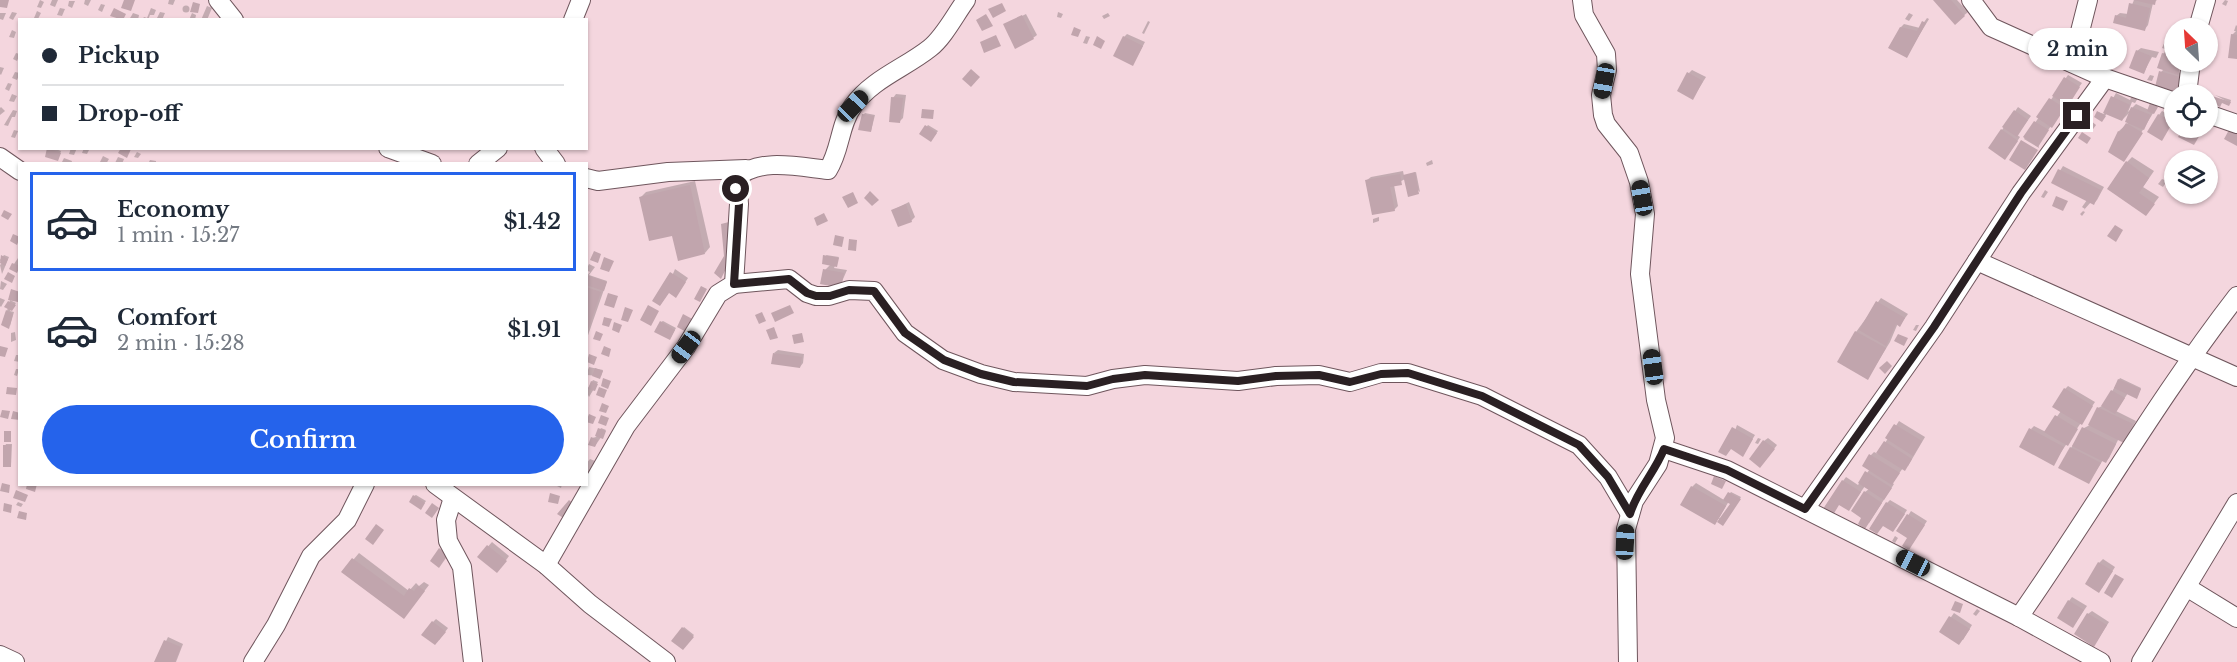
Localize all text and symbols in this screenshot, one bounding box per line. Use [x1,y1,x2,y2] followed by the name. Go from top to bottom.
[2164,18,2218,72] north arrow
[2164,18,2218,204] map controls
[2028,29,2126,71] callout: 2 min
[2047,37,2108,61] text: 2 min
[78,42,160,69] text: Pickup
[1592,62,1616,100] car
[2164,84,2218,138] button: locate
[834,87,872,125] car
[78,100,180,127] text: Drop-off
[2063,102,2090,129] route end
[2164,150,2218,204] button: layers
[722,175,749,202] route start
[1630,179,1654,217] car
[45,195,99,249] icon: car
[117,196,229,223] text: Economy
[503,208,561,235] text: $1.42
[117,223,239,247] text: 1 min · 15:27
[45,303,99,357] icon: car
[117,304,217,331] text: Comfort
[507,316,561,343] text: $1.91
[668,327,704,367] car
[117,331,245,355] text: 2 min · 15:28
[1642,348,1664,386] car
[42,405,564,474] button: Confirm
[1615,524,1635,560] car
[1893,547,1933,579] car

